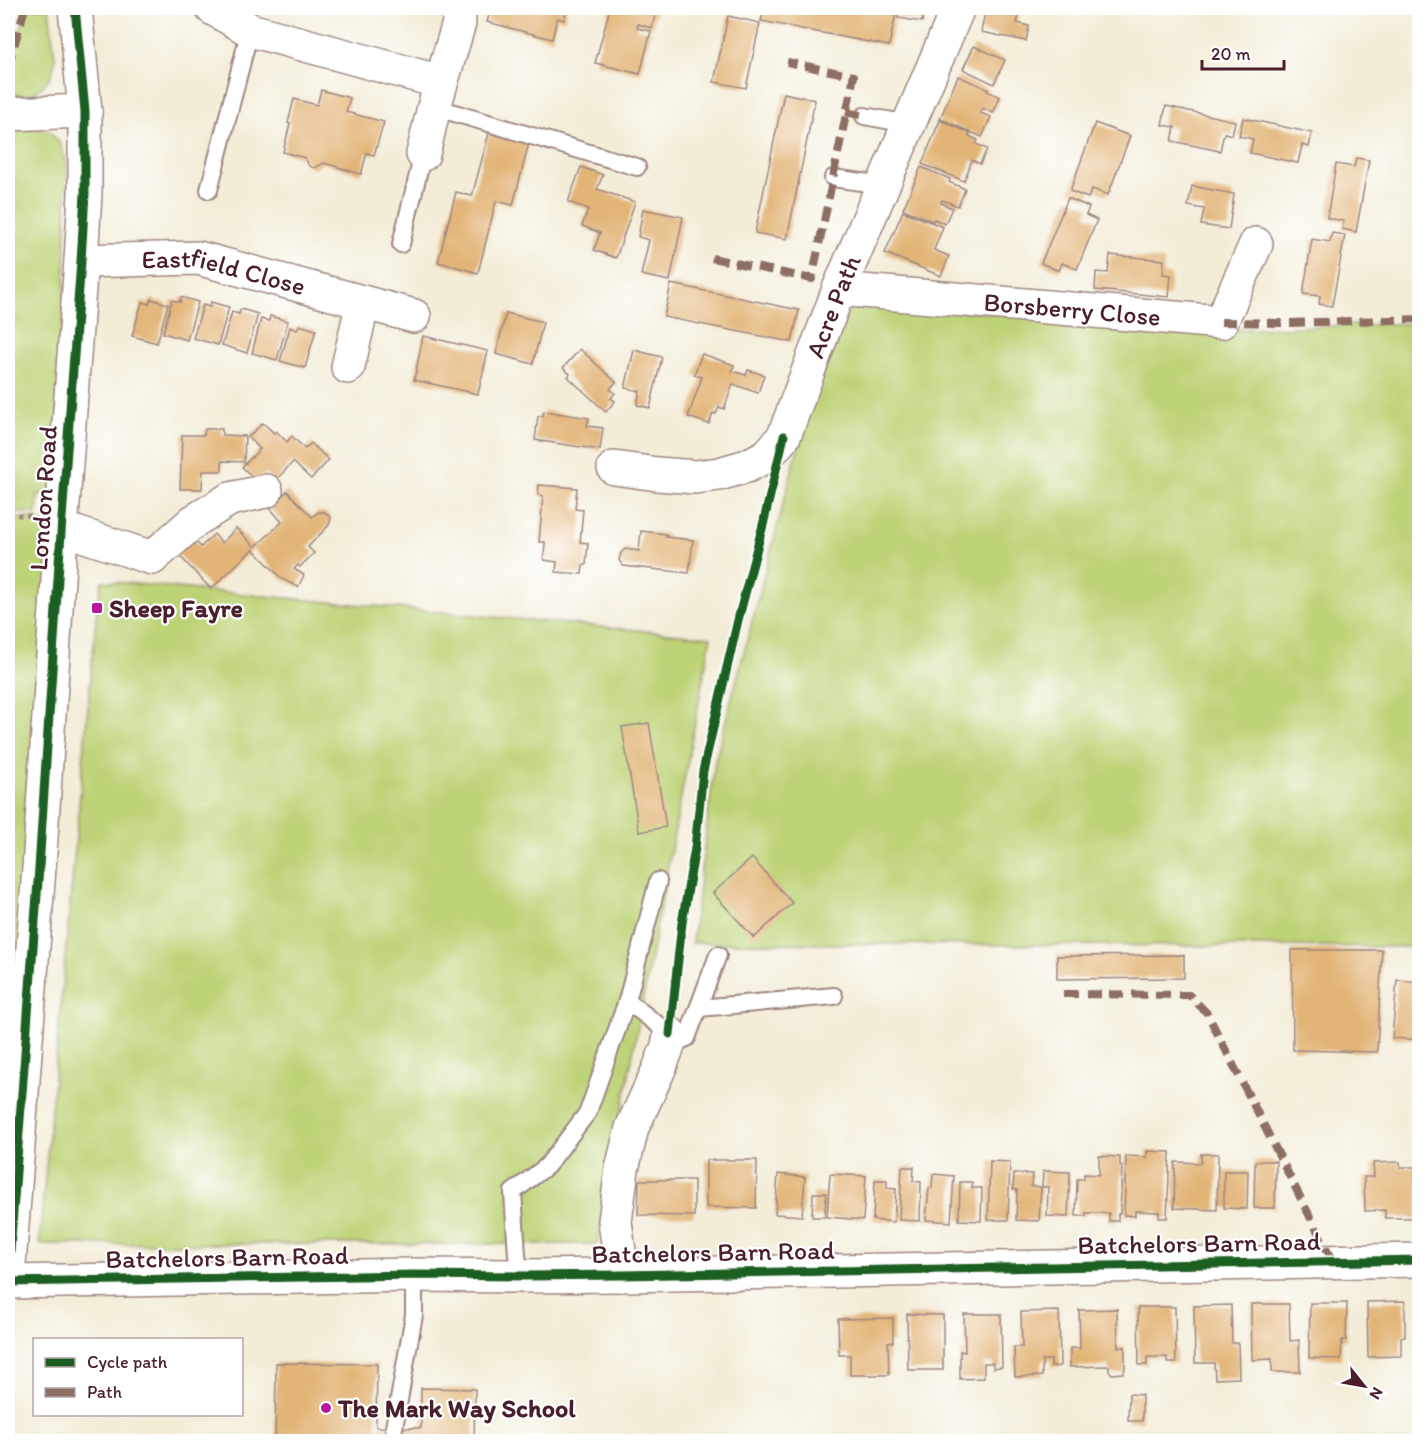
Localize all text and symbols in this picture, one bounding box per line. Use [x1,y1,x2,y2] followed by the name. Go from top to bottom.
[1202,33,1284,71] scale bar
[1211,43,1251,65] text: 20 m
[141,241,309,302] street label: Eastfield Close
[799,250,868,363] street label: Acre Path
[982,286,1162,333] street label: Borsberry Close
[22,424,64,572] street label: London Road
[109,592,243,624] place label: Sheep Fayre
[90,601,104,615] marker: Sheep Fayre
[1077,1225,1321,1261] street label: Batchelors Barn Road
[591,1234,835,1270] street label: Batchelors Barn Road
[105,1239,349,1275] street label: Batchelors Barn Road
[33,1338,243,1416] legend
[87,1351,168,1373] text: Cycle path
[1334,1356,1394,1416] north arrow
[87,1381,122,1403] text: Path
[1366,1384,1387,1403] text: N
[337,1392,576,1424] place label: The Mark Way School
[319,1401,333,1415] marker: The Mark Way School

